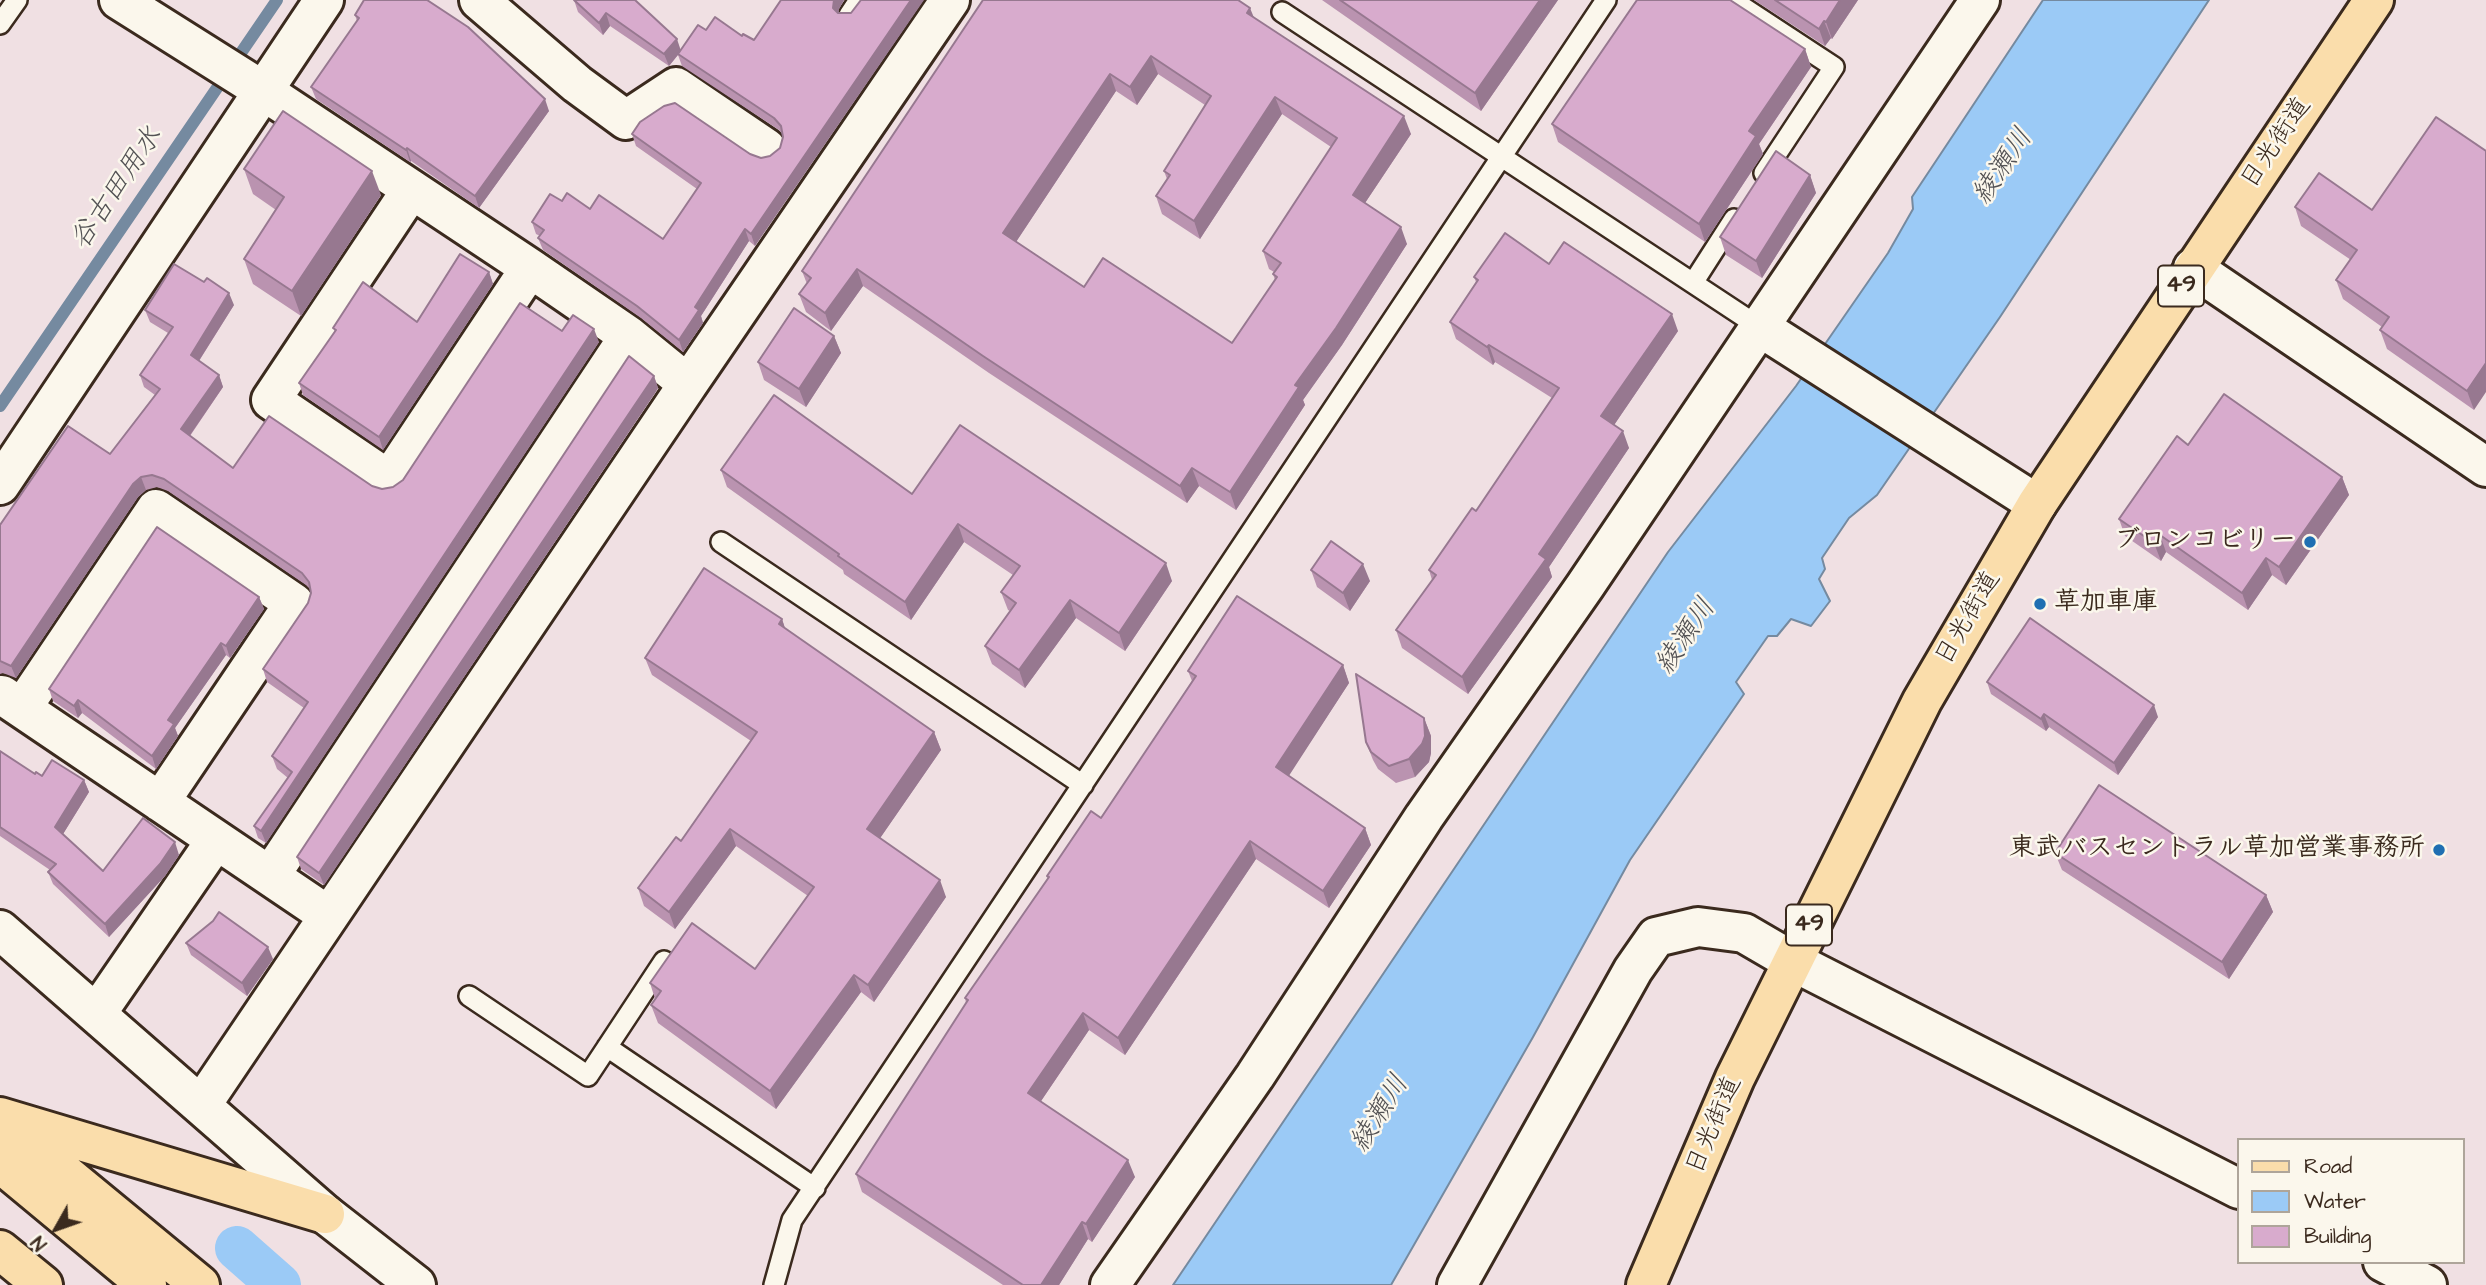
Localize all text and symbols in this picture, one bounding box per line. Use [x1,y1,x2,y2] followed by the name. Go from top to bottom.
[2235,92,2319,196] street label: 日光街道
[65,122,171,256] water label: 谷古田用水
[1967,123,2041,211] water label: 綾瀬川
[2158,265,2204,306] road number: 49
[2114,526,2296,558] place label: ブロンコビリー
[2302,534,2318,550] marker: ブロンコビリー
[1929,566,2009,672] street label: 日光街道
[2054,588,2158,620] place label: 草加車庫
[1650,593,1724,681] water label: 綾瀬川
[2032,596,2048,612] marker: 草加車庫
[2009,834,2425,866] place label: 東武バスセントラル草加営業事務所
[2431,842,2447,858] marker: 東武バスセントラル草加営業事務所
[1786,904,1832,945] road number: 49
[1344,1069,1418,1159] water label: 綾瀬川
[1680,1072,1750,1180] street label: 日光街道
[2238,1138,2465,1264] legend
[2304,1152,2352,1181] text: Road
[2304,1187,2366,1216] text: Water
[21,1194,91,1264] north arrow
[2304,1222,2371,1251] text: Building
[25,1230,54,1256] text: N

